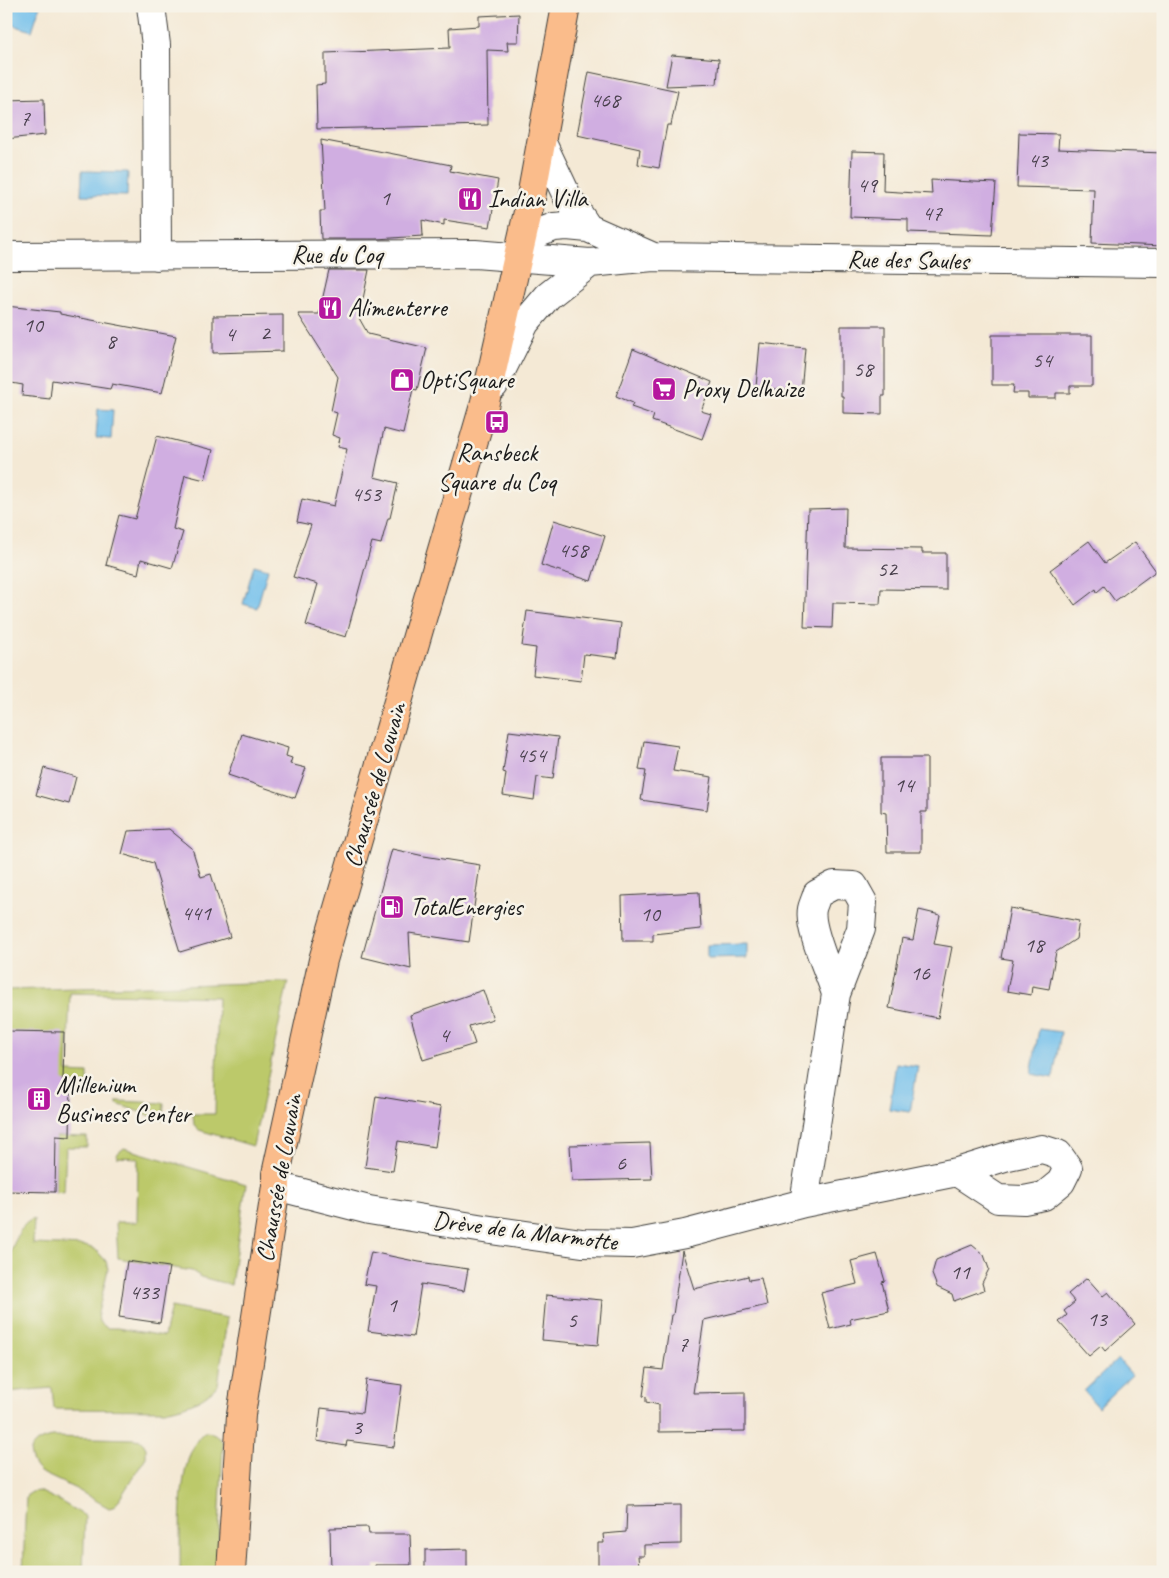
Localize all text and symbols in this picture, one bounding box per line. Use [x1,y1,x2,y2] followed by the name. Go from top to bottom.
[590,86,622,114] house number: 468
[20,104,31,132] house number: 7
[1028,146,1050,174] house number: 43
[857,171,879,199] house number: 49
[488,183,589,215] place label: Indian Villa
[380,184,391,212] house number: 1
[457,186,483,212] restaurant icon: Indian Villa
[922,199,943,227] house number: 47
[291,239,385,271] street label: Rue du Coq
[847,243,972,277] street label: Rue des Saules
[348,292,449,324] place label: Alimenterre
[317,295,343,321] restaurant icon: Alimenterre
[23,311,45,339] house number: 10
[260,319,272,347] house number: 2
[225,320,237,348] house number: 4
[106,327,118,355] house number: 8
[1032,346,1054,374] house number: 54
[853,355,875,383] house number: 58
[420,364,515,396] place label: OptiSquare
[389,367,415,393] shop icon: OptiSquare
[682,373,806,405] place label: Proxy Delhaize
[651,376,677,402] supermarket icon: Proxy Delhaize
[484,409,510,435] bus stop icon: Ransbeck Square du Coq
[438,437,558,498] place label: Ransbeck Square du Coq
[351,480,383,508] house number: 453
[558,536,590,564] house number: 458
[877,555,899,583] house number: 52
[336,697,414,871] street label: Chaussée de Louvain
[516,741,548,769] house number: 454
[894,771,916,799] house number: 14
[410,891,525,923] place label: TotalEnergies
[379,894,405,920] fuel station icon: TotalEnergies
[181,899,212,927] house number: 441
[640,900,662,928] house number: 10
[1024,931,1046,959] house number: 18
[910,959,931,987] house number: 16
[439,1021,451,1049] house number: 4
[56,1069,194,1130] place label: Millenium Business Center
[26,1086,52,1112] building icon: Millenium Business Center
[248,1090,310,1264] street label: Chaussée de Louvain
[616,1149,627,1177] house number: 6
[431,1204,621,1258] street label: Drève de la Marmotte
[950,1258,971,1286] house number: 11
[129,1278,161,1306] house number: 433
[387,1291,398,1319] house number: 1
[1087,1305,1109,1333] house number: 13
[567,1306,578,1334] house number: 5
[678,1330,689,1358] house number: 7
[352,1413,364,1441] house number: 3

